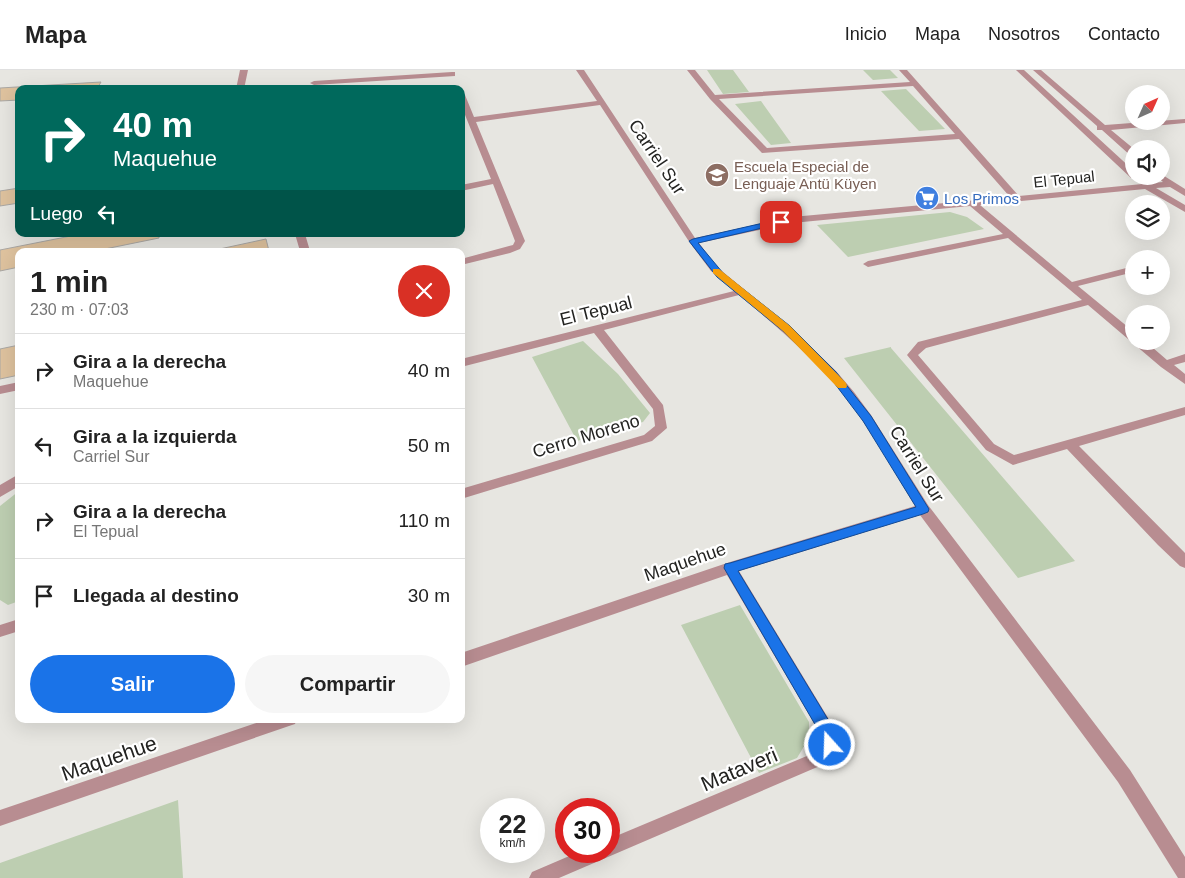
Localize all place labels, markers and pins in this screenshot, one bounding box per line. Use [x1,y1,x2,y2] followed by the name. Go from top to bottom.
[734,158,877,192] place label: Escuela Especial de Lenguaje Antü Küyen
[704,162,730,188] school or university icon: Escuela Especial de Lenguaje Antü Küyen
[914,185,940,211] supermarket icon: Los Primos
[944,190,1019,207] place label: Los Primos
[760,201,802,243] pin

